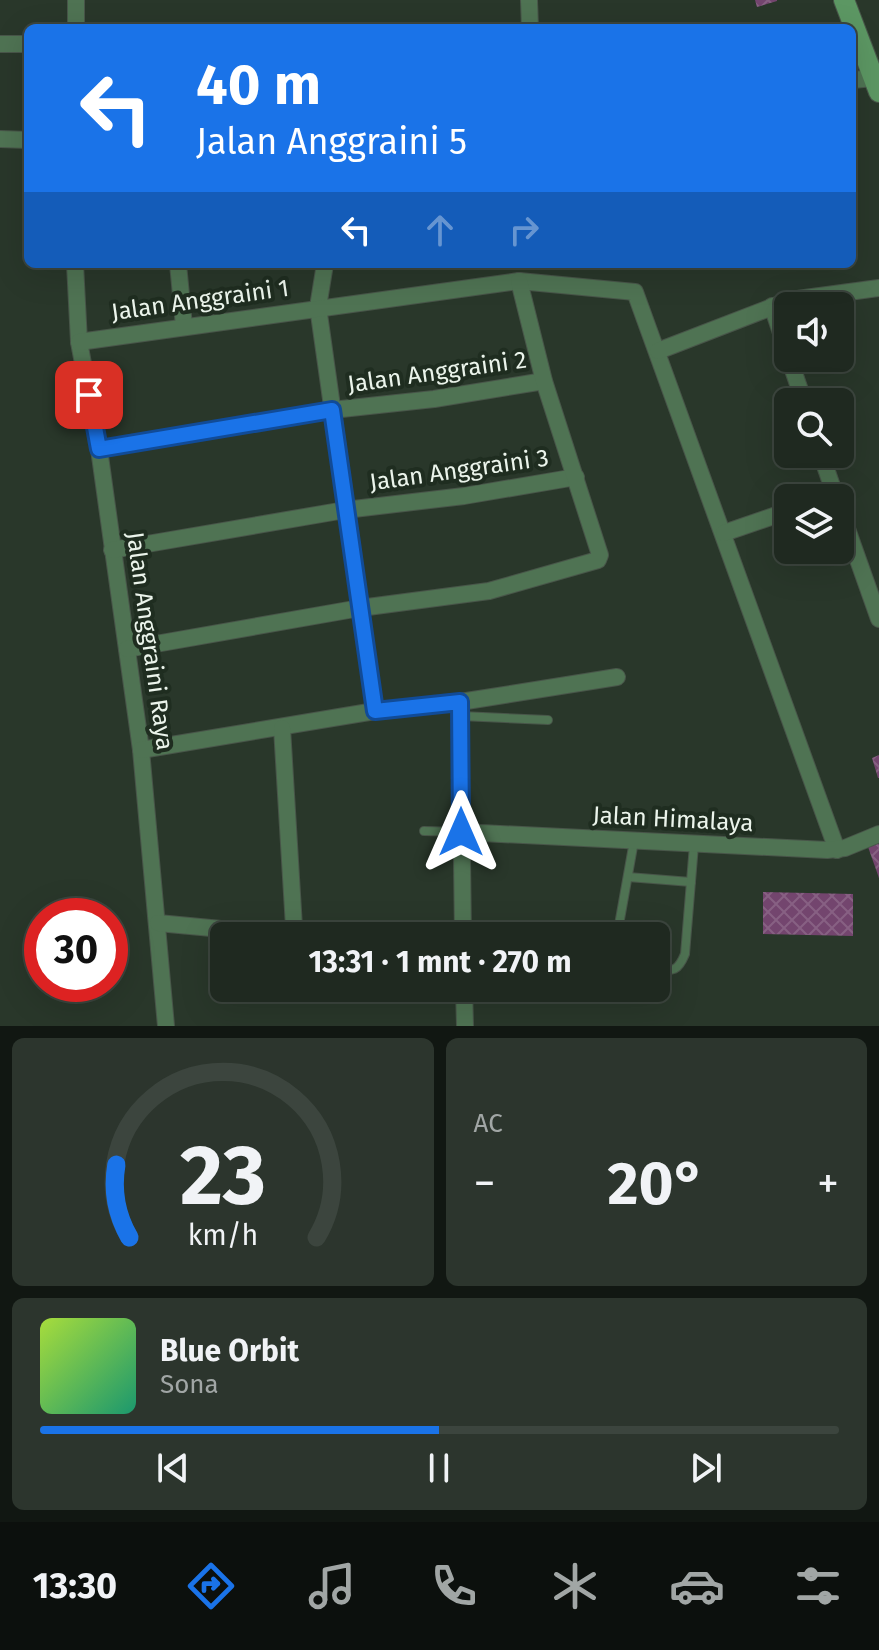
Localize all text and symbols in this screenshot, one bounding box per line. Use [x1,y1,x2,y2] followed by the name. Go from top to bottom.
[196,52,321,119] text: 40 m
[64,56,168,160] icon: left
[196,120,467,164] text: Jalan Anggraini 5
[334,208,378,252] icon: left
[418,208,462,252] icon: ahead
[502,208,546,252] icon: right
[109,274,291,326] street label: Jalan Anggraini 1
[774,292,854,564] map controls
[774,292,854,372] button: sound
[346,346,528,398] street label: Jalan Anggraini 2
[55,361,123,429] pin
[67,373,111,417] icon: arrive
[774,388,854,468] button: search
[368,444,550,496] street label: Jalan Anggraini 3
[774,484,854,564] button: layers
[121,530,179,752] street label: Jalan Anggraini Raya
[419,790,503,874] position arrow
[592,801,754,837] street label: Jalan Himalaya
[24,898,128,1002] speed limit sign: 30
[308,944,572,980] text: 13:31 · 1 mnt · 270 m
[474,1108,503,1139] text: AC
[180,1126,266,1226] text: 23
[608,1148,705,1220] text: 20°
[474,1157,496,1210] text: −
[817,1157,839,1210] text: +
[187,1218,258,1253] text: km/h
[160,1333,299,1369] text: Blue Orbit
[160,1369,219,1400] text: Sona
[151,1446,195,1490] icon: previous
[417,1446,461,1490] icon: pause
[684,1446,728,1490] icon: next
[183,1558,239,1614] icon: directions
[304,1558,360,1614] icon: music
[426,1558,482,1614] icon: phone
[547,1558,603,1614] icon: climate
[669,1558,725,1614] icon: car
[790,1558,846,1614] icon: filters
[33,1564,117,1608] text: 13:30

